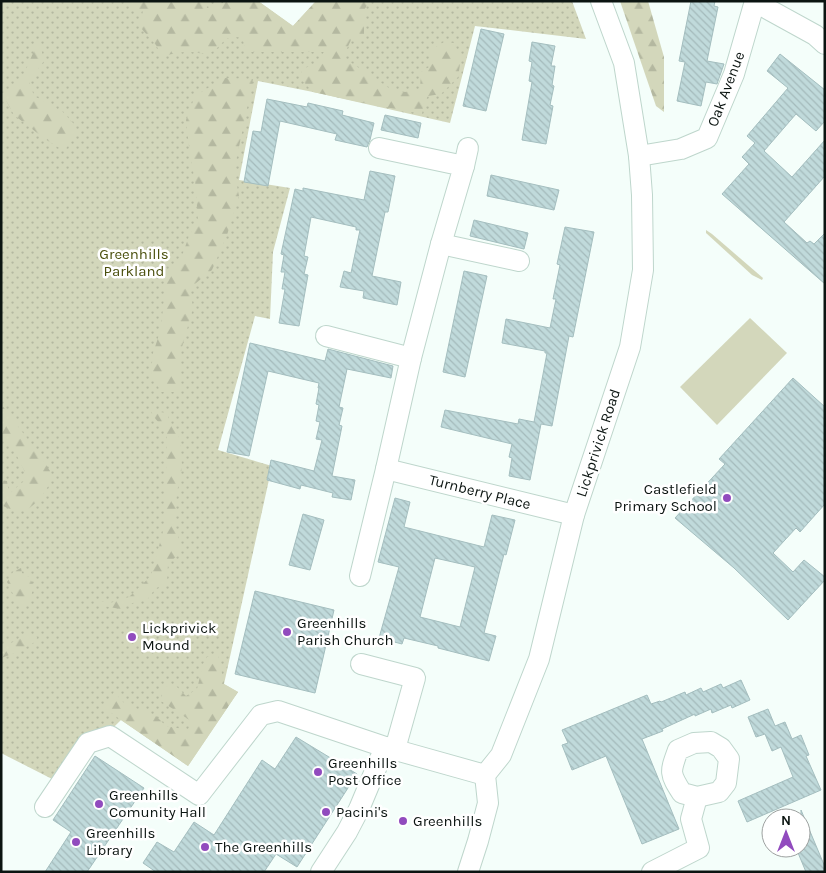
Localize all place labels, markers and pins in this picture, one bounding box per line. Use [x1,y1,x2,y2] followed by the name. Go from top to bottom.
[614,480,717,515] place label: Castlefield Primary School
[721,492,733,504] marker: Castlefield Primary School
[297,614,394,649] place label: Greenhills Parish Church
[142,619,217,654] place label: Lickprivick Mound
[281,626,293,638] marker: Greenhills Parish Church
[126,631,138,643] marker: Lickprivick Mound
[328,754,401,789] place label: Greenhills Post Office
[312,766,324,778] marker: Greenhills Post Office
[109,786,206,821] place label: Greenhills Comunity Hall
[93,798,105,810] marker: Greenhills Comunity Hall
[336,803,388,821] place label: Pacini's
[320,806,332,818] marker: Pacini's
[413,812,482,830] place label: Greenhills
[397,815,409,827] marker: Greenhills
[86,824,155,859] place label: Greenhills Library
[70,836,82,848] marker: Greenhills Library
[215,838,312,856] place label: The Greenhills
[199,841,211,853] marker: The Greenhills

